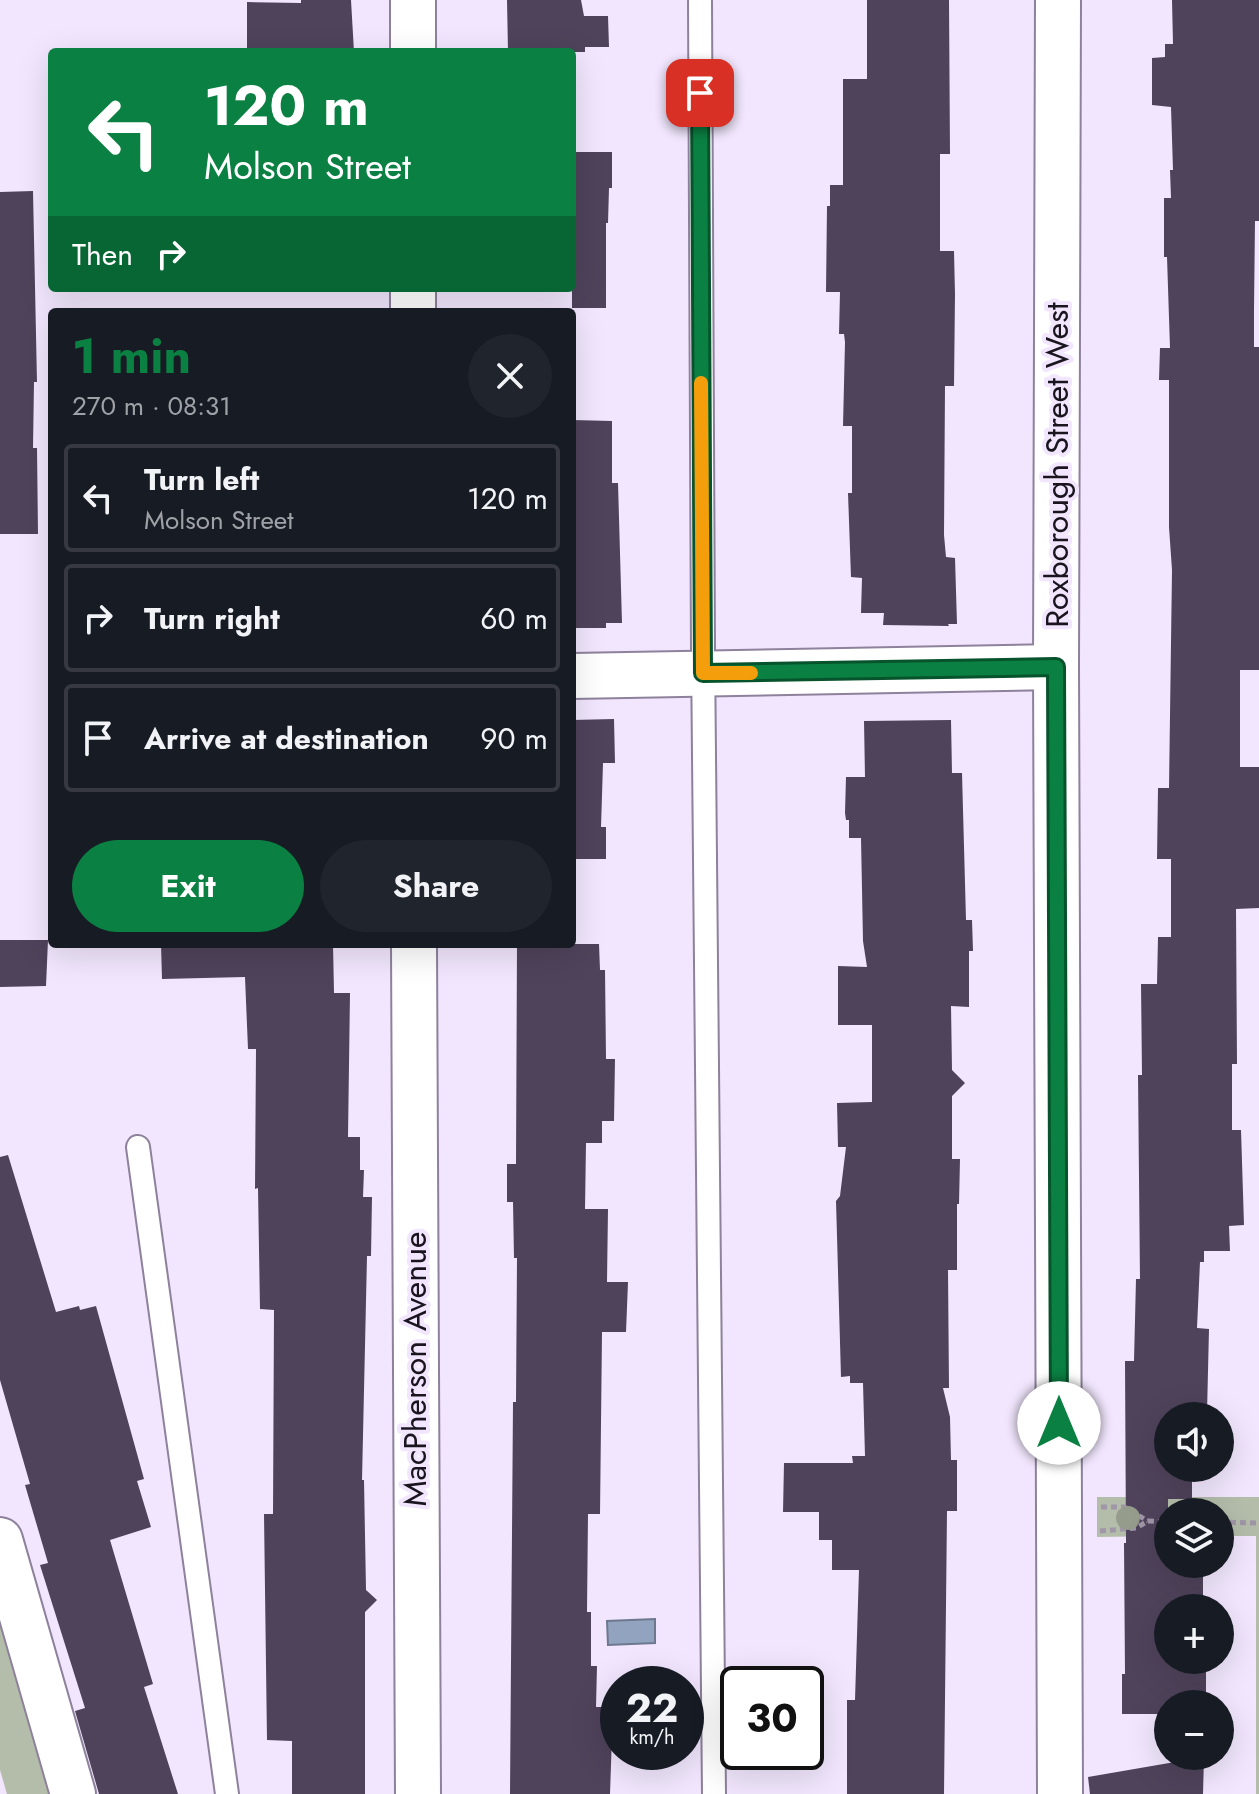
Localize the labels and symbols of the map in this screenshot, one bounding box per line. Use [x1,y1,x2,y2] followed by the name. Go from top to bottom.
[666,59,734,127] pin
[1034,302,1080,628] street label: Roxborough Street West
[392,1232,438,1506] street label: MacPherson Avenue
[1017,1381,1101,1465] position arrow
[720,1666,824,1770] speed limit sign: 30

